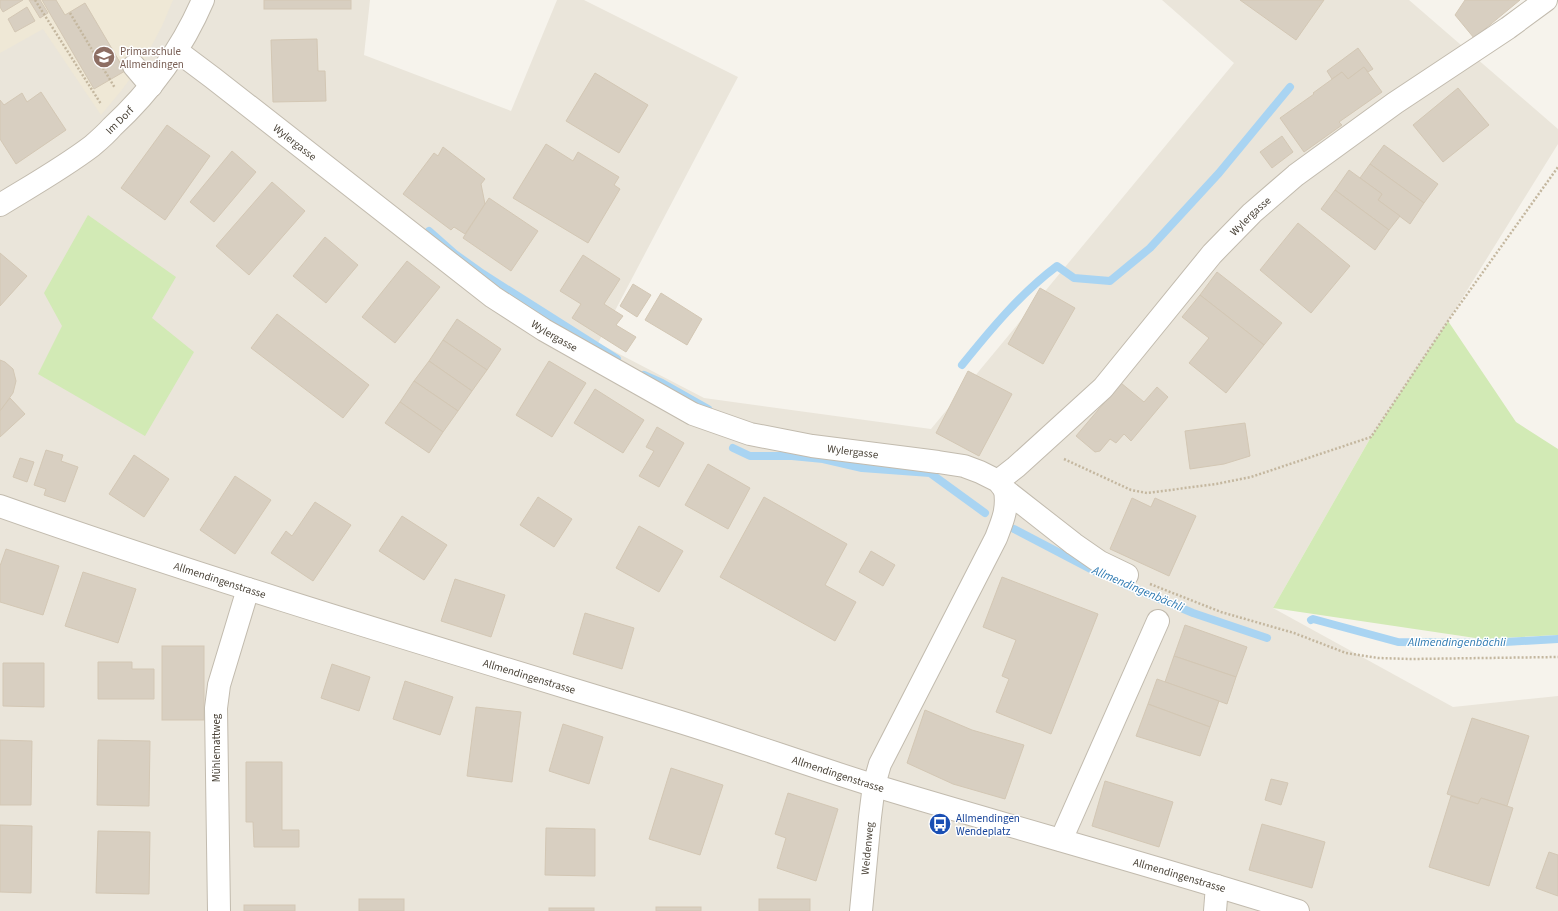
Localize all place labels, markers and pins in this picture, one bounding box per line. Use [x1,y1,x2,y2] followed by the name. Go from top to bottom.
[91,44,117,70] school or university icon: Primarschule Allmendingen
[120,44,184,72] place label: Primarschule Allmendingen
[927,811,953,837] bus stop icon: Allmendingen Wendeplatz
[956,811,1020,839] place label: Allmendingen Wendeplatz

